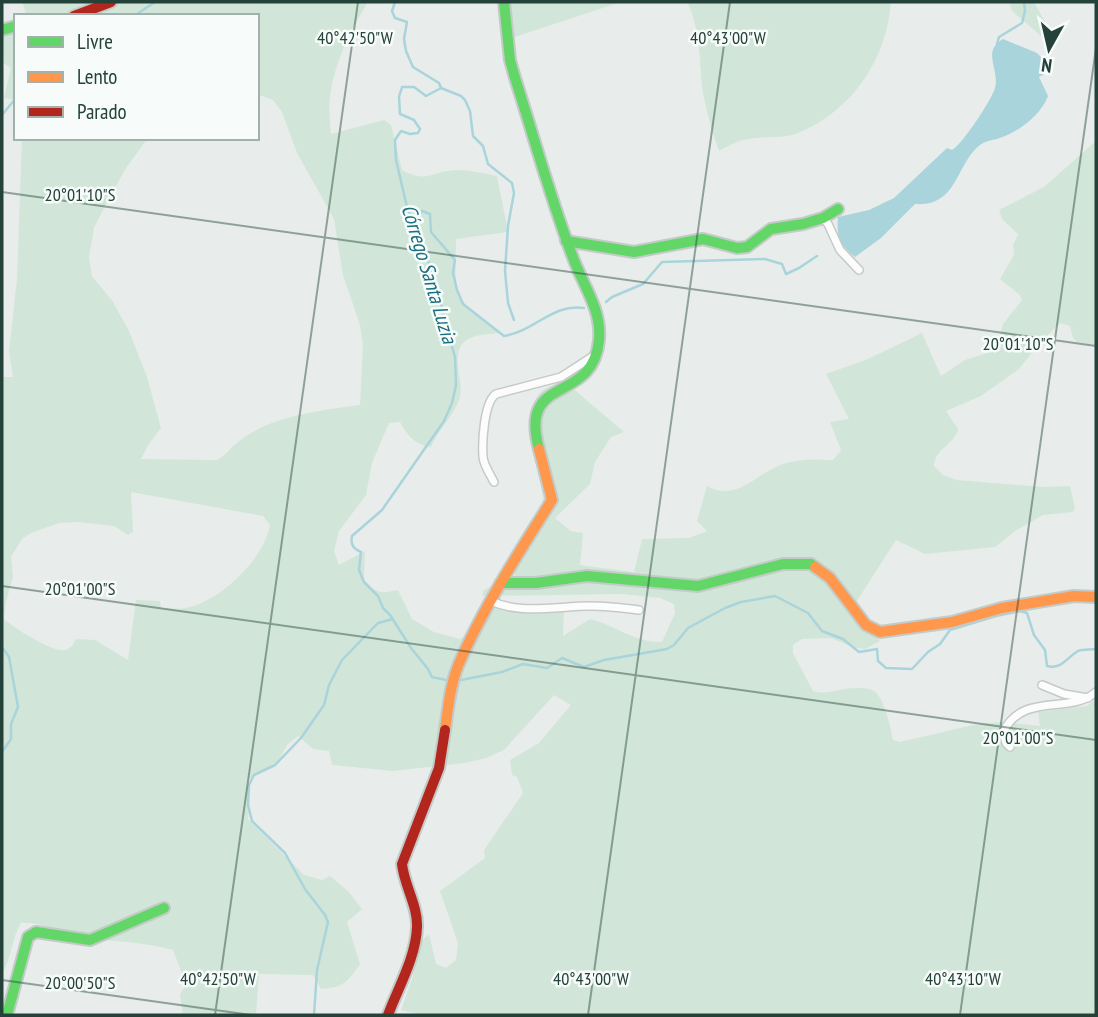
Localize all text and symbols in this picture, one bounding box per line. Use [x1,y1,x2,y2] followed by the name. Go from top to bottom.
[14,14,259,140] legend
[1014,14,1084,84] north arrow
[317,26,393,49] text: 40°42'50"W
[690,26,766,49] text: 40°43'00"W
[77,28,113,55] text: Livre
[1040,53,1053,78] text: N
[77,63,117,90] text: Lento
[77,98,127,125] text: Parado
[45,183,116,206] text: 20°01'10"S
[396,201,464,348] water label: Córrego Santa Luzia
[983,332,1054,355] text: 20°01'10"S
[45,577,116,600] text: 20°01'00"S
[983,726,1054,749] text: 20°01'00"S
[180,967,256,990] text: 40°42'50"W
[553,967,629,990] text: 40°43'00"W
[925,967,1001,990] text: 40°43'10"W
[45,971,116,994] text: 20°00'50"S

